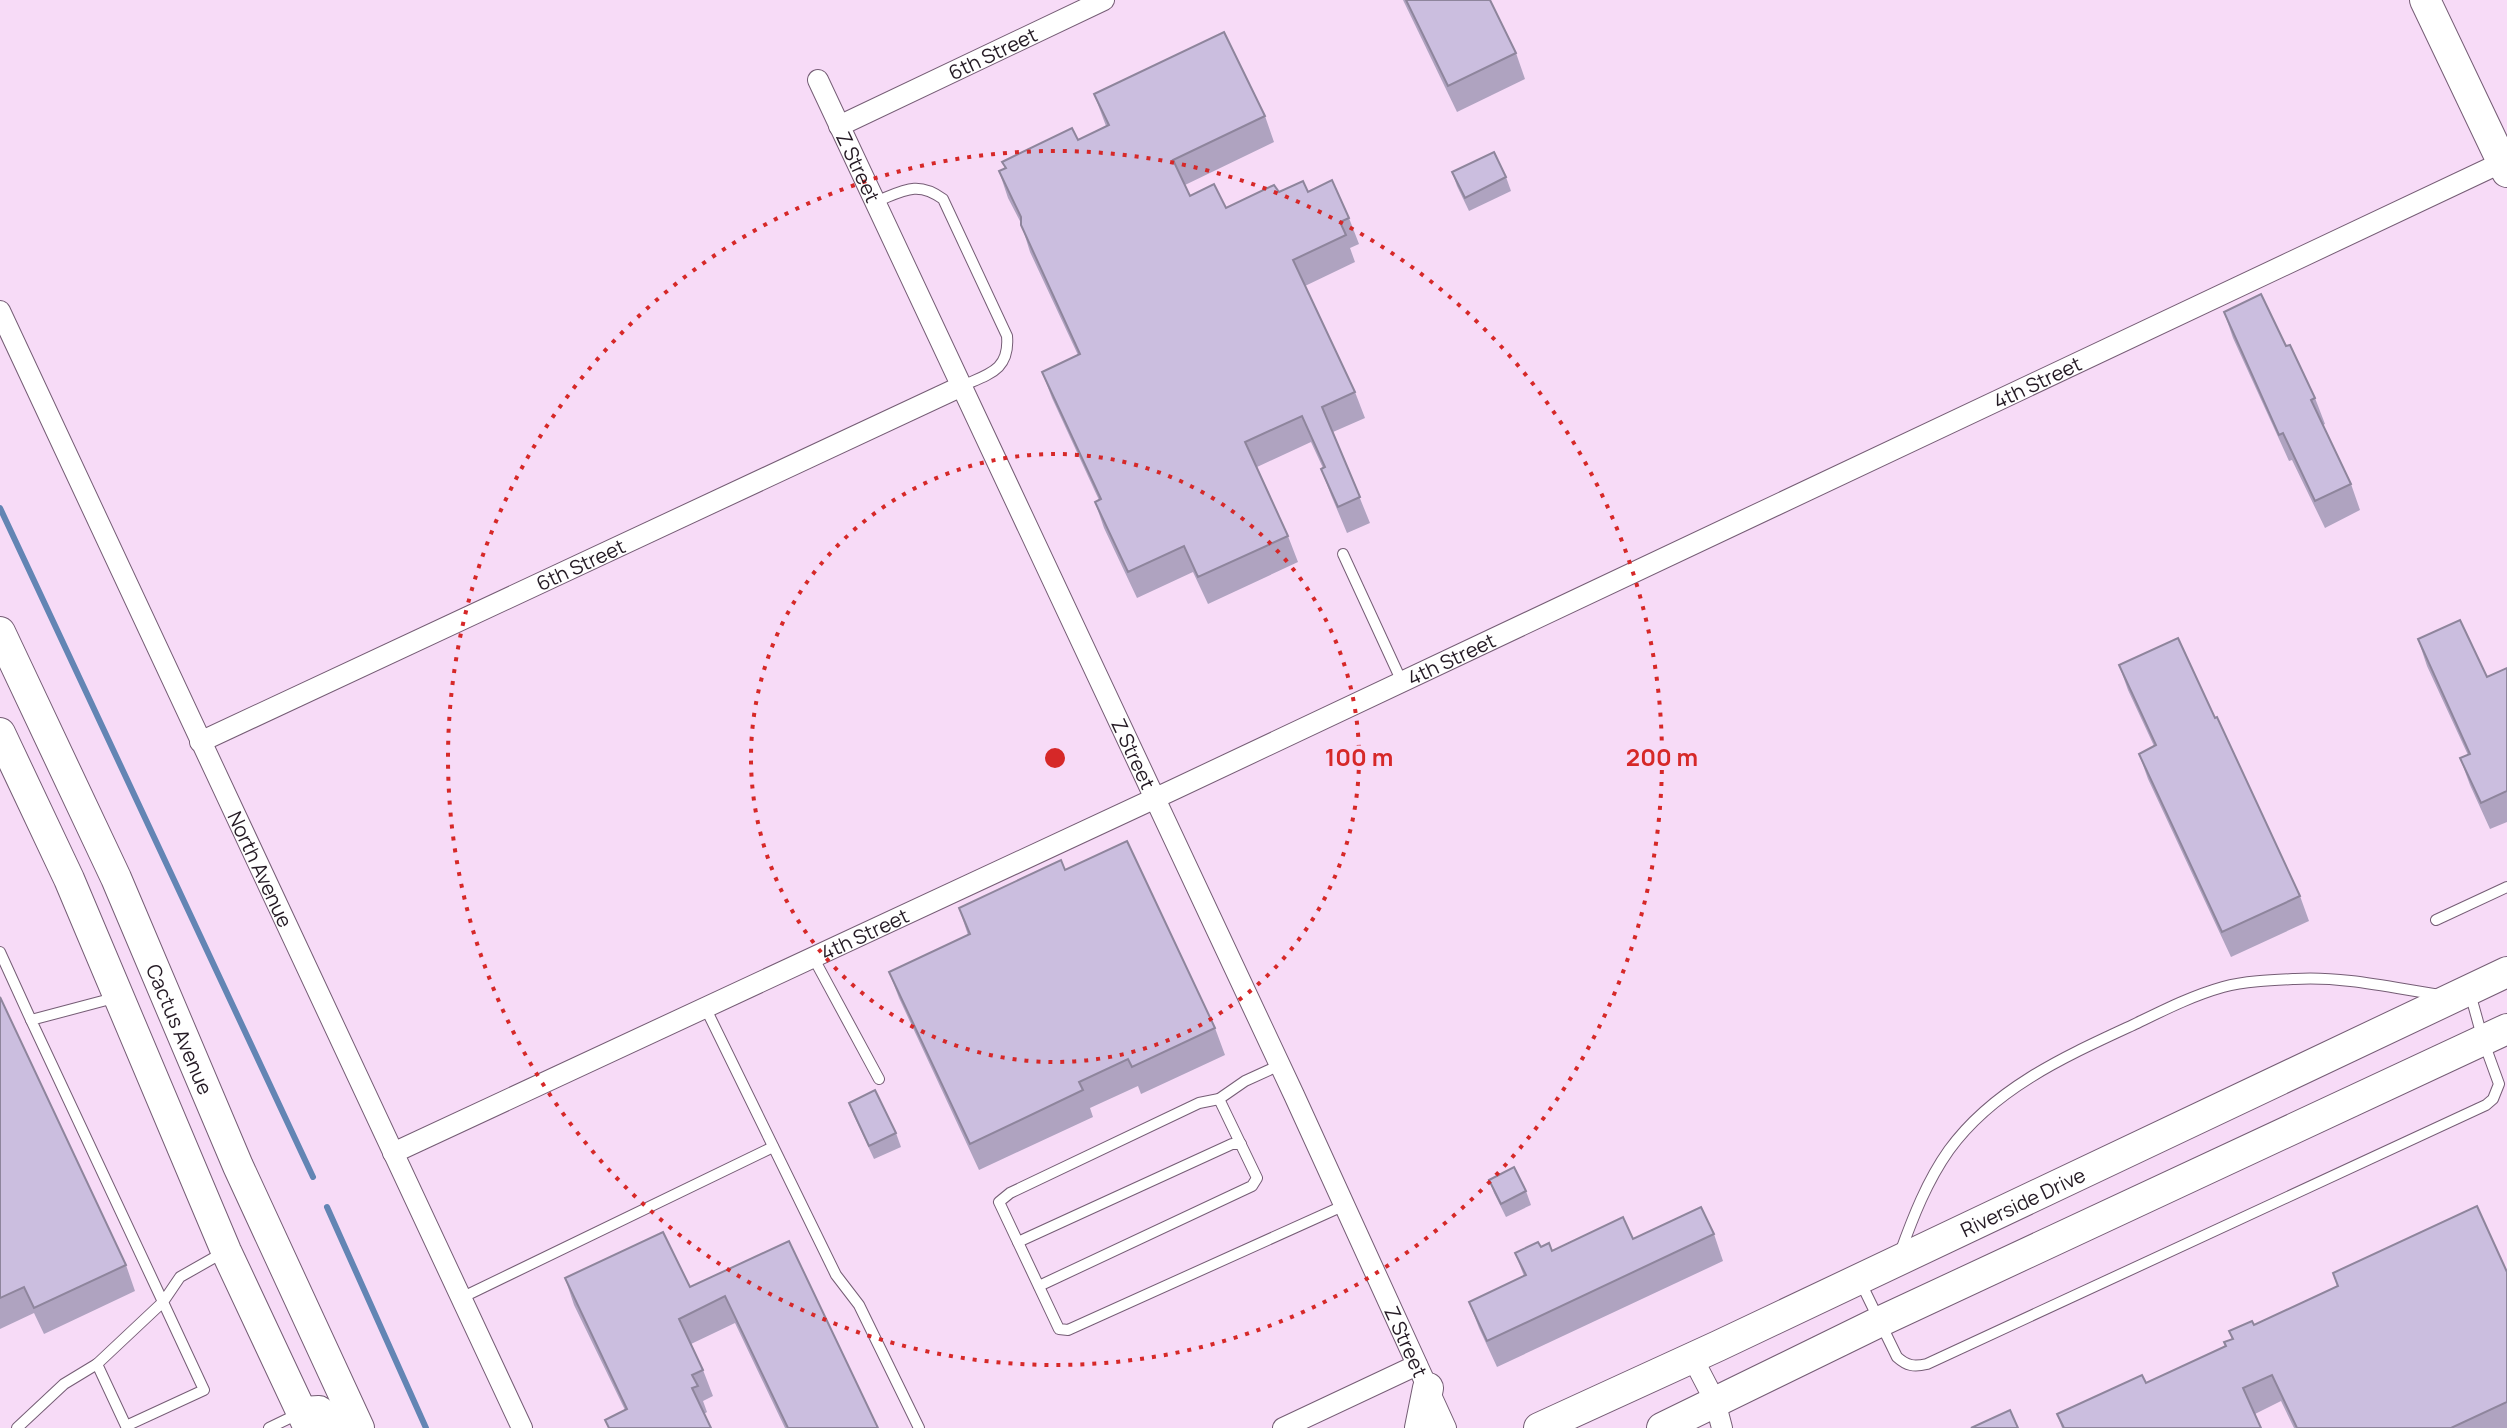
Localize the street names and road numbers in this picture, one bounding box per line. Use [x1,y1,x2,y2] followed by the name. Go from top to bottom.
[944,20,1041,86] street label: 6th Street
[831,127,887,207] street label: Z Street
[1989,349,2086,414] street label: 4th Street
[532,532,629,597] street label: 6th Street
[1403,626,1500,691] street label: 4th Street
[1106,714,1162,793] street label: Z Street
[222,807,300,931] street label: North Avenue
[816,901,913,966] street label: 4th Street
[140,960,220,1098] street label: Cactus Avenue
[1956,1160,2089,1243] street label: Riverside Drive
[1379,1302,1434,1381] street label: Z Street

